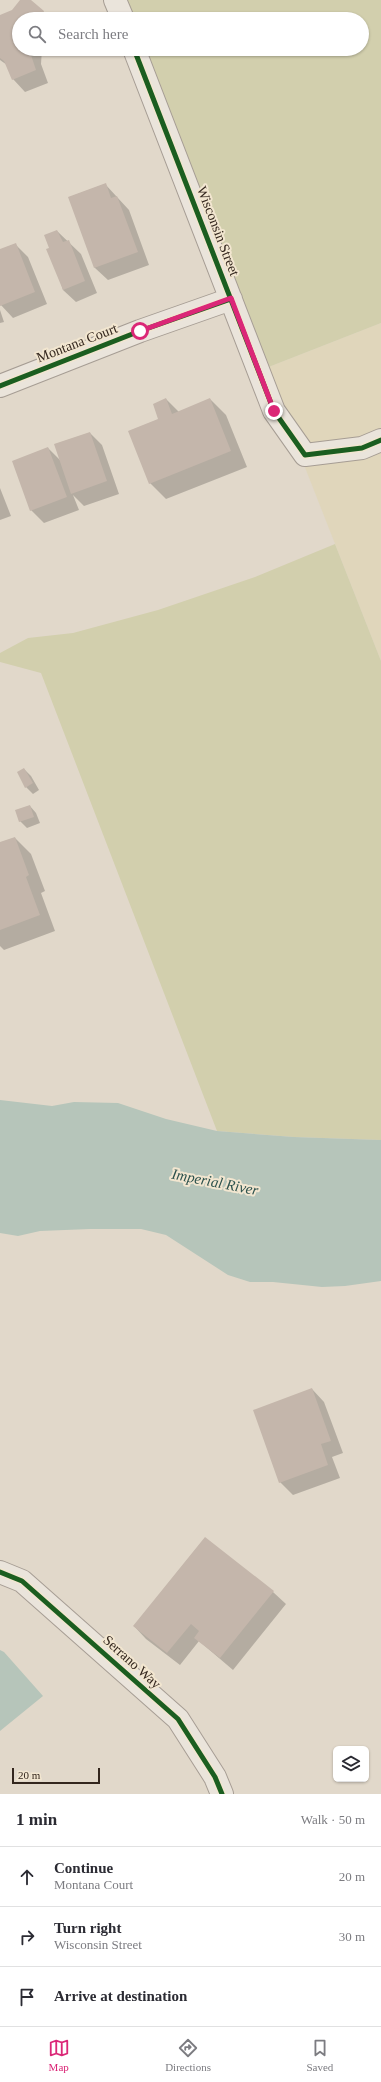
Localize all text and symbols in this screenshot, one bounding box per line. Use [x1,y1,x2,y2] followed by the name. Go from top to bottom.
[12,12,369,56] search box
[26,23,48,45] icon: search
[58,26,128,42] text: Search here
[194,184,242,278] street label: Wisconsin Street
[35,321,120,365] street label: Montana Court
[131,322,149,340] route start
[265,402,283,420] route end
[169,1166,260,1198] water label: Imperial River
[100,1632,164,1692] street label: Serrano Way
[333,1746,369,1782] map controls
[333,1746,369,1782] button: layers
[12,1766,100,1785] scale bar
[18,1769,40,1781] text: 20 m
[16,1810,57,1829] text: 1 min
[301,1812,365,1827] text: Walk · 50 m
[54,1860,113,1876] text: Continue
[16,1866,38,1888] icon: ahead
[339,1869,365,1884] text: 20 m
[54,1877,133,1892] text: Montana Court
[54,1920,121,1936] text: Turn right
[16,1926,38,1948] icon: right
[339,1929,365,1944] text: 30 m
[54,1937,142,1952] text: Wisconsin Street
[16,1986,38,2008] icon: arrive
[54,1988,187,2004] text: Arrive at destination
[48,2037,70,2073] tab: Map
[165,2037,211,2073] tab: Directions
[306,2037,333,2073] tab: Saved

